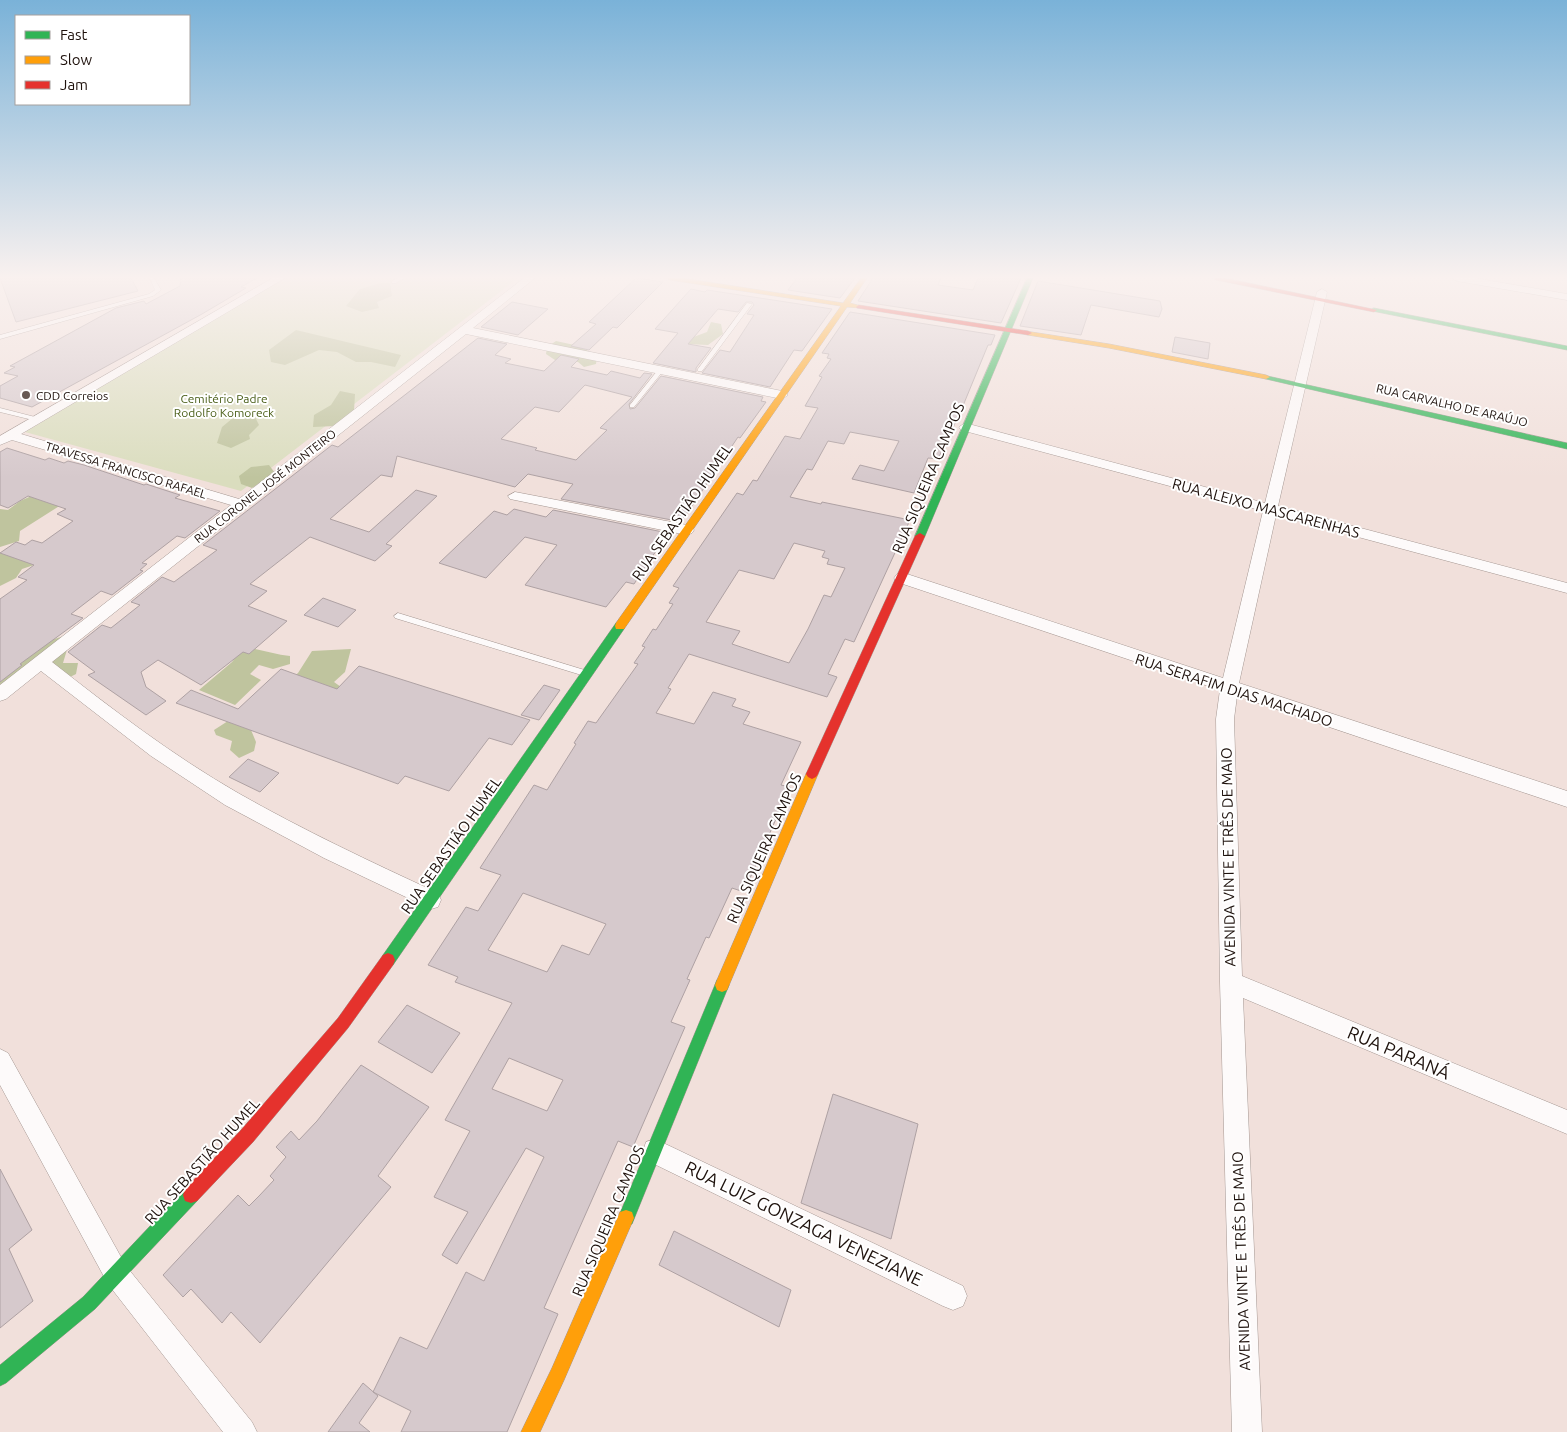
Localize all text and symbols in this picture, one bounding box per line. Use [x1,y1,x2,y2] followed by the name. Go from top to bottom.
[15,15,190,105] legend
[60,26,88,43] text: Fast
[60,51,93,68] text: Slow
[60,76,88,93] text: Jam
[1375,381,1529,429] street label: RUA CARVALHO DE ARAÚJO
[20,389,32,401] marker: CDD Correios
[36,389,108,402] place label: CDD Correios
[174,392,274,419] park label: Cemitério Padre Rodolfo Komoreck
[888,400,968,556] street label: RUA SIQUEIRA CAMPOS
[192,427,338,545] street label: RUA CORONEL JOSÉ MONTEIRO
[44,439,208,501] street label: TRAVESSA FRANCISCO RAFAEL
[628,440,736,584] street label: RUA SEBASTIÃO HUMEL
[1170,475,1362,541] street label: RUA ALEIXO MASCARENHAS
[1133,650,1335,730] street label: RUA SERAFIM DIAS MACHADO
[1218,747,1238,967] street label: AVENIDA VINTE E TRÊS DE MAIO
[723,770,805,926] street label: RUA SIQUEIRA CAMPOS
[397,773,505,917] street label: RUA SEBASTIÃO HUMEL
[1345,1021,1454,1083] street label: RUA PARANÁ
[141,1094,263,1227] street label: RUA SEBASTIÃO HUMEL
[568,1143,648,1299] street label: RUA SIQUEIRA CAMPOS
[1229,1151,1253,1371] street label: AVENIDA VINTE E TRÊS DE MAIO
[682,1157,926,1289] street label: RUA LUIZ GONZAGA VENEZIANE

